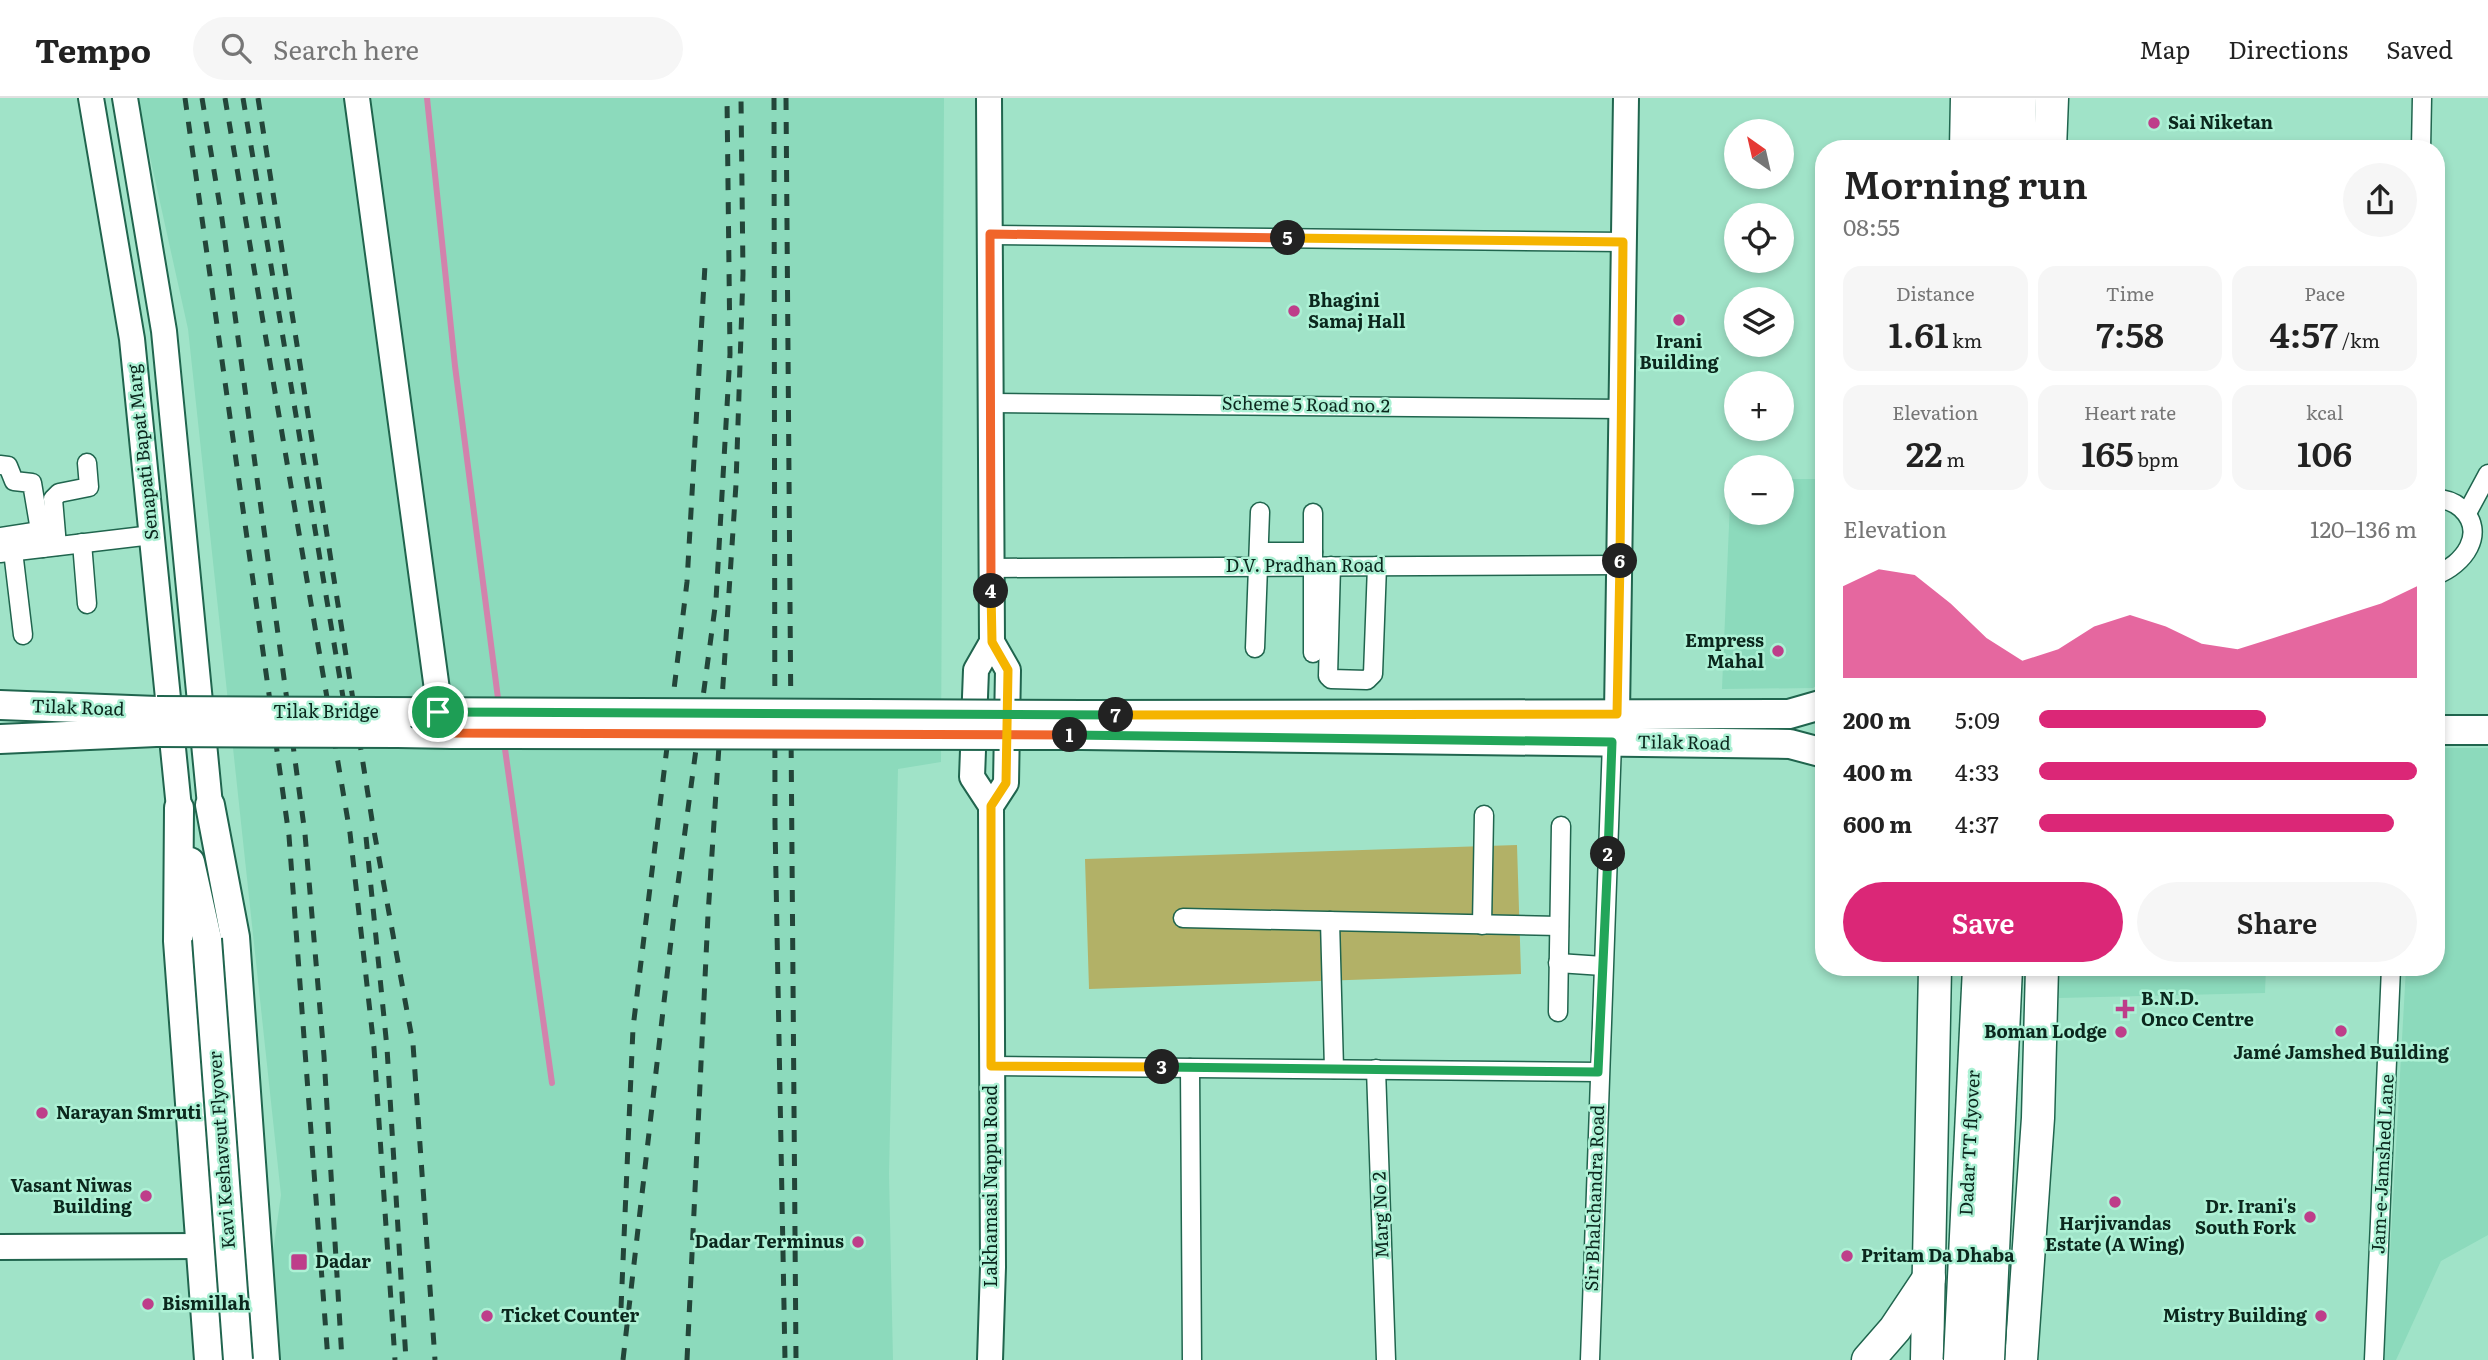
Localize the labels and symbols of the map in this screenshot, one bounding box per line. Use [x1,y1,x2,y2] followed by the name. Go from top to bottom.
[2168,108,2274,135] place label: Sai Niketan
[2146,115,2162,131] marker: Sai Niketan
[1724,119,1794,189] north arrow
[1270,220,1306,256] pin: 5
[1308,286,1406,334] place label: Bhagini Samaj Hall
[1286,303,1302,319] marker: Bhagini Samaj Hall
[1671,312,1687,328] marker: Irani Building
[1639,327,1720,375] place label: Irani Building
[119,362,164,541] street label: Senapati Bapat Marg
[1222,389,1390,418] street label: Scheme 5 Road no.2
[1602,544,1638,578] pin: 6
[1225,551,1385,578] street label: D.V. Pradhan Road
[974,574,1009,608] pin: 4
[1685,626,1764,674] place label: Empress Mahal
[1770,643,1786,659] marker: Empress Mahal
[408,682,468,742] pin
[31,691,125,722] street label: Tilak Road
[273,697,379,724] street label: Tilak Bridge
[1098,698,1134,732] pin: 7
[1052,718,1088,752] pin: 1
[1637,727,1731,756] street label: Tilak Road
[1590,836,1626,872] pin: 2
[2141,984,2254,1032] place label: B.N.D. Onco Centre
[2115,999,2135,1019] marker: B.N.D. Onco Centre
[1984,1017,2107,1044] place label: Boman Lodge
[2333,1023,2349,1039] marker: Jamé Jamshed Building
[2113,1024,2129,1040] marker: Boman Lodge
[2233,1038,2450,1065] place label: Jamé Jamshed Building
[1144,1049,1180,1084] pin: 3
[200,1050,241,1250] street label: Kavi Keshavsut Flyover
[1951,1069,1986,1216] street label: Dadar TT flyover
[2363,1073,2400,1255] street label: Jam-e-Jamshed Lane
[976,1085,1003,1287] street label: Lakhamasi Nappu Road
[56,1098,202,1125] place label: Narayan Smruti
[1577,1104,1610,1292] street label: Sir Bhalchandra Road
[34,1105,50,1121] marker: Narayan Smruti
[10,1171,133,1219] place label: Vasant Niwas Building
[1364,1171,1395,1259] street label: Marg No 2
[138,1188,154,1204] marker: Vasant Niwas Building
[2195,1192,2297,1240] place label: Dr. Irani's South Fork
[2107,1194,2123,1210] marker: Harjivandas Estate (A Wing)
[2045,1209,2185,1257] place label: Harjivandas Estate (A Wing)
[2302,1209,2318,1225] marker: Dr. Irani's South Fork
[694,1227,844,1254] place label: Dadar Terminus
[850,1234,866,1250] marker: Dadar Terminus
[1861,1241,2015,1268] place label: Pritam Da Dhaba
[315,1247,371,1274] place label: Dadar
[1839,1248,1855,1264] marker: Pritam Da Dhaba
[289,1252,309,1272] marker: Dadar
[162,1289,250,1316] place label: Bismillah
[140,1296,156,1312] marker: Bismillah
[501,1301,639,1328] place label: Ticket Counter
[2163,1301,2308,1328] place label: Mistry Building
[479,1308,495,1324] marker: Ticket Counter
[2313,1308,2329,1324] marker: Mistry Building

